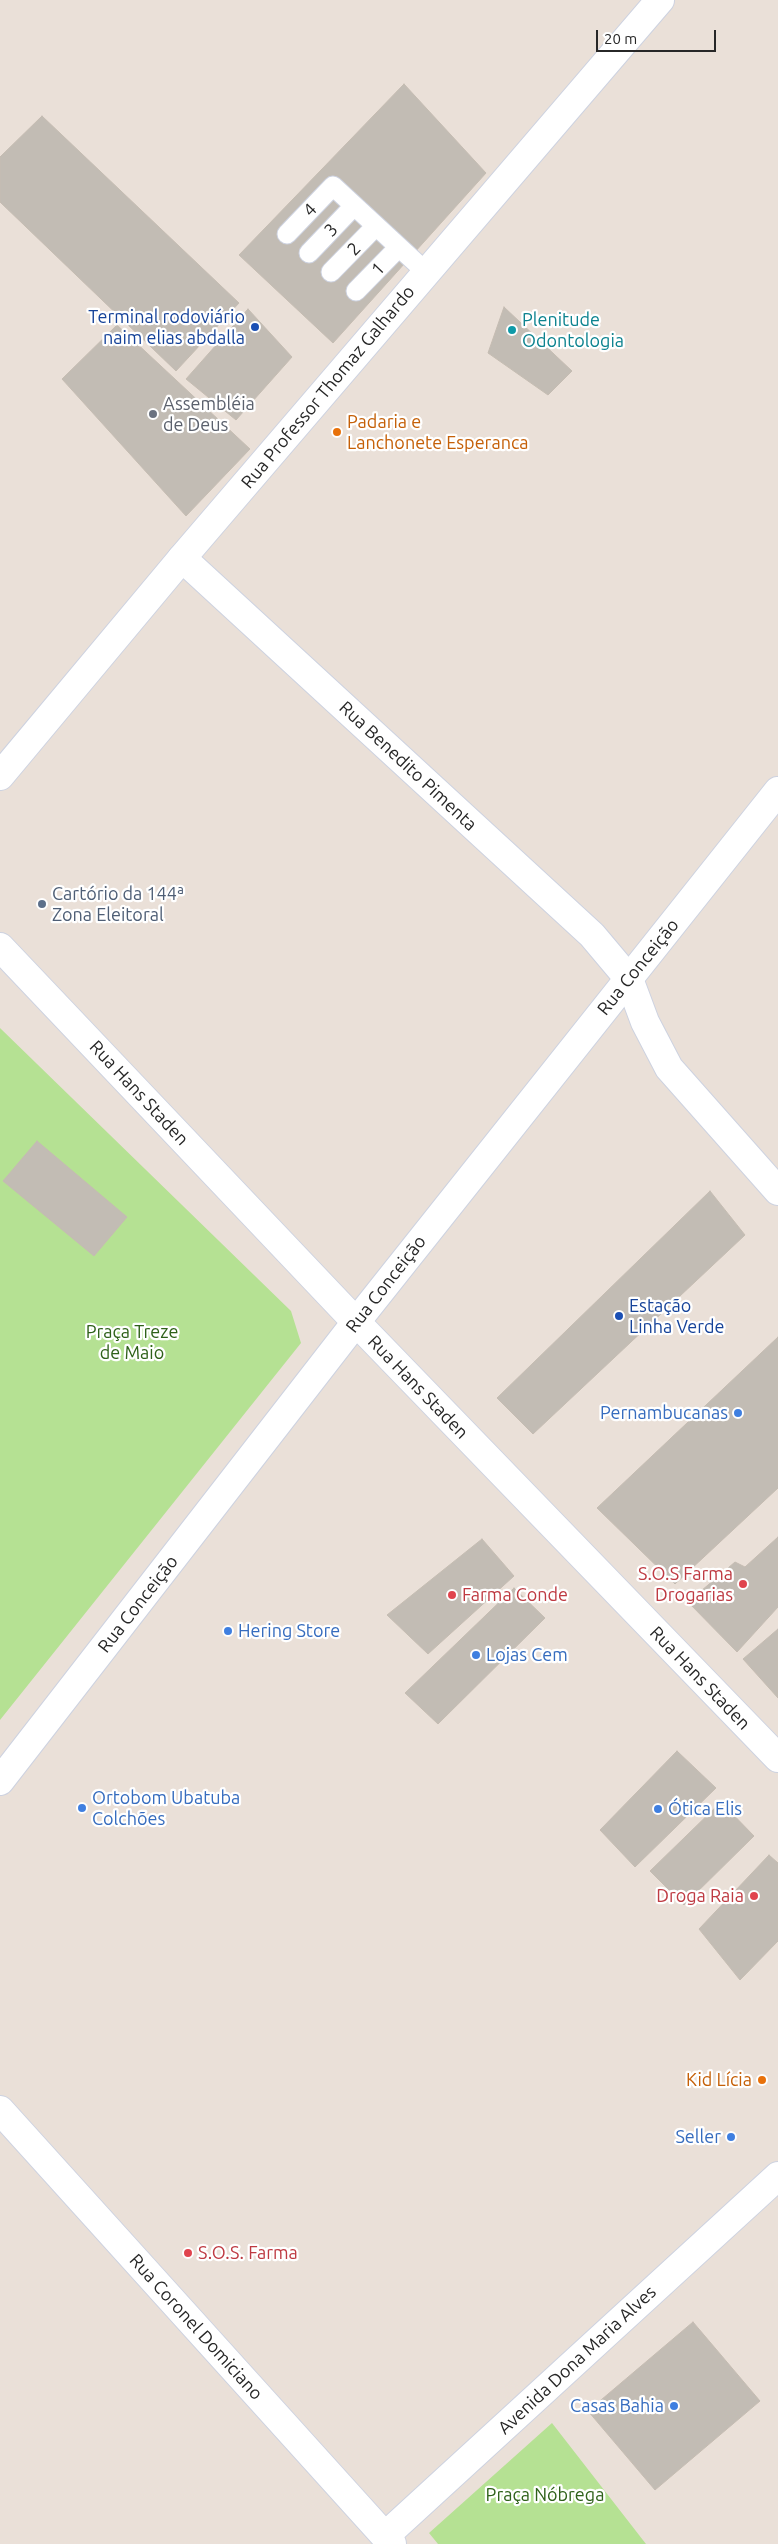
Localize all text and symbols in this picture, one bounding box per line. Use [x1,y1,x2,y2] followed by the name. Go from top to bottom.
[598,20,718,52] scale bar
[604,30,637,47] text: 20 m
[299,199,321,221] street label: 4
[320,219,342,241] street label: 3
[343,238,365,260] street label: 2
[367,258,389,280] street label: 1
[237,281,419,493] street label: Rua Professor Thomaz Galhardo
[88,306,245,348] place label: Terminal rodoviário naim elias abdalla
[522,309,624,352] place label: Plenitude Odontologia
[249,321,261,333] marker: Terminal rodoviário naim elias abdalla
[506,324,518,336] marker: Plenitude Odontologia
[163,393,255,436] place label: Assembléia de Deus
[147,408,159,420] marker: Assembléia de Deus
[347,411,528,454] place label: Padaria e Lanchonete Esperanca
[331,426,343,438] marker: Padaria e Lanchonete Esperanca
[335,697,481,835] street label: Rua Benedito Pimenta
[52,883,184,926] place label: Cartório da 144ª Zona Eleitoral
[36,898,48,910] marker: Cartório da 144ª Zona Eleitoral
[593,915,683,1019] street label: Rua Conceição
[85,1036,193,1150] street label: Rua Hans Staden
[341,1231,431,1337] street label: Rua Conceição
[629,1295,724,1338] place label: Estação Linha Verde
[613,1310,625,1322] marker: Estação Linha Verde
[86,1321,178,1364] park label: Praça Treze de Maio
[363,1331,473,1443] street label: Rua Hans Staden
[600,1402,728,1424] place label: Pernambucanas
[732,1407,744,1419] marker: Pernambucanas
[93,1551,183,1657] street label: Rua Conceição
[638,1563,733,1606] place label: S.O.S Farma Drogarias
[737,1578,749,1590] marker: S.O.S Farma Drogarias
[462,1584,568,1606] place label: Farma Conde
[446,1589,458,1601] marker: Farma Conde
[238,1620,340,1642] place label: Hering Store
[645,1622,755,1734] street label: Rua Hans Staden
[222,1625,234,1637] marker: Hering Store
[486,1644,568,1666] place label: Lojas Cem
[470,1649,482,1661] marker: Lojas Cem
[92,1787,240,1830] place label: Ortobom Ubatuba Colchões
[668,1798,742,1820] place label: Ótica Elis
[76,1802,88,1814] marker: Ortobom Ubatuba Colchões
[652,1803,664,1815] marker: Ótica Elis
[656,1885,744,1907] place label: Droga Raia
[748,1890,760,1902] marker: Droga Raia
[686,2069,752,2091] place label: Kid Lícia
[756,2074,768,2086] marker: Kid Lícia
[675,2126,721,2148] place label: Seller
[725,2131,737,2143] marker: Seller
[198,2242,298,2264] place label: S.O.S. Farma
[182,2247,194,2259] marker: S.O.S. Farma
[125,2250,267,2404] street label: Rua Coronel Domiciano
[494,2281,660,2439] street label: Avenida Dona Maria Alves
[570,2395,664,2417] place label: Casas Bahia
[668,2400,680,2412] marker: Casas Bahia
[486,2484,604,2506] park label: Praça Nóbrega

